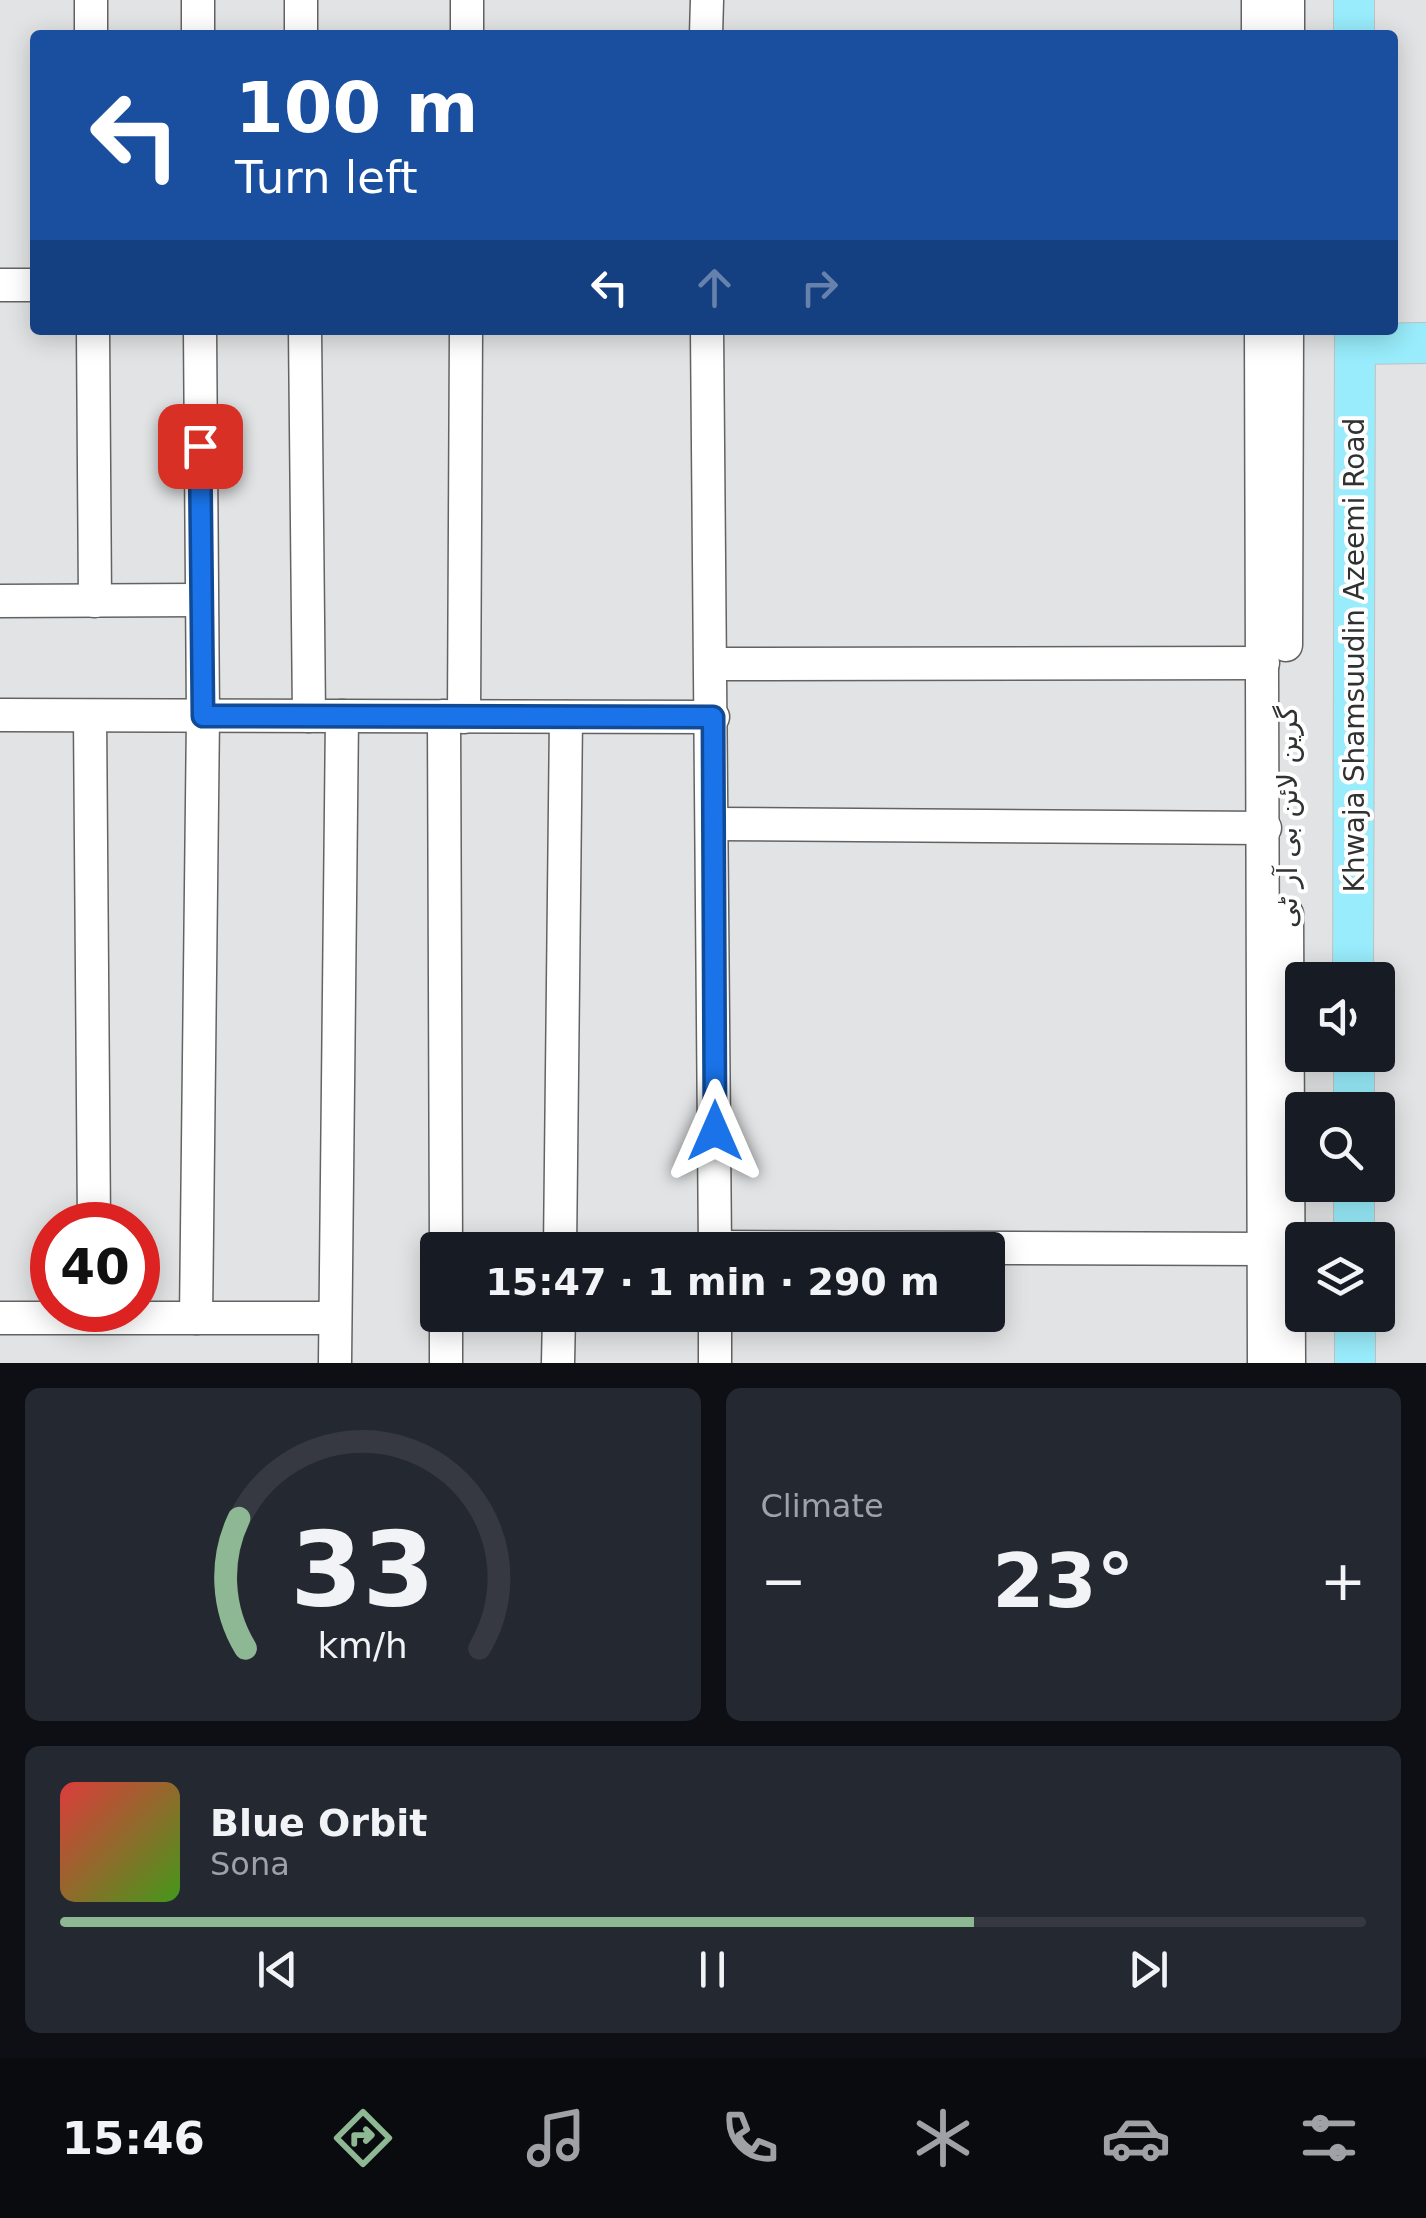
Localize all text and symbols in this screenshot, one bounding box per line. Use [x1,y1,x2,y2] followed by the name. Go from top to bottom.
[235,67,478,149] text: 100 m
[70,70,200,200] icon: left
[235,151,418,204] text: Turn left
[582,260,637,315] icon: left
[687,260,742,315] icon: ahead
[792,260,847,315] icon: right
[158,404,243,489] pin
[1338,418,1371,892] street label: Khwaja Shamsuudin Azeemi Road
[173,419,228,474] icon: arrive
[1271,705,1304,928] street label: گرین لائن بی آر ٹی
[1285,962,1395,1332] map controls
[1285,962,1395,1072] button: sound
[663,1079,767,1183] position arrow
[1285,1092,1395,1202] button: search
[30,1202,160,1332] speed limit sign: 40
[1285,1222,1395,1332] button: layers
[485,1260,940,1304] text: 15:47 · 1 min · 290 m
[761,1487,884,1525] text: Climate
[290,1509,435,1631] text: 33
[992,1537,1134,1625] text: 23°
[761,1549,807,1613] text: −
[1320,1549,1366,1613] text: +
[318,1625,408,1666] text: km/h
[210,1801,427,1845] text: Blue Orbit
[210,1845,290,1883] text: Sona
[250,1942,305,1997] icon: previous
[685,1942,740,1997] icon: pause
[1121,1942,1176,1997] icon: next
[328,2103,398,2173] icon: directions
[521,2103,591,2173] icon: music
[715,2103,785,2173] icon: phone
[908,2103,978,2173] icon: climate
[1101,2103,1171,2173] icon: car
[1294,2103,1364,2173] icon: filters
[62,2112,205,2165] text: 15:46

